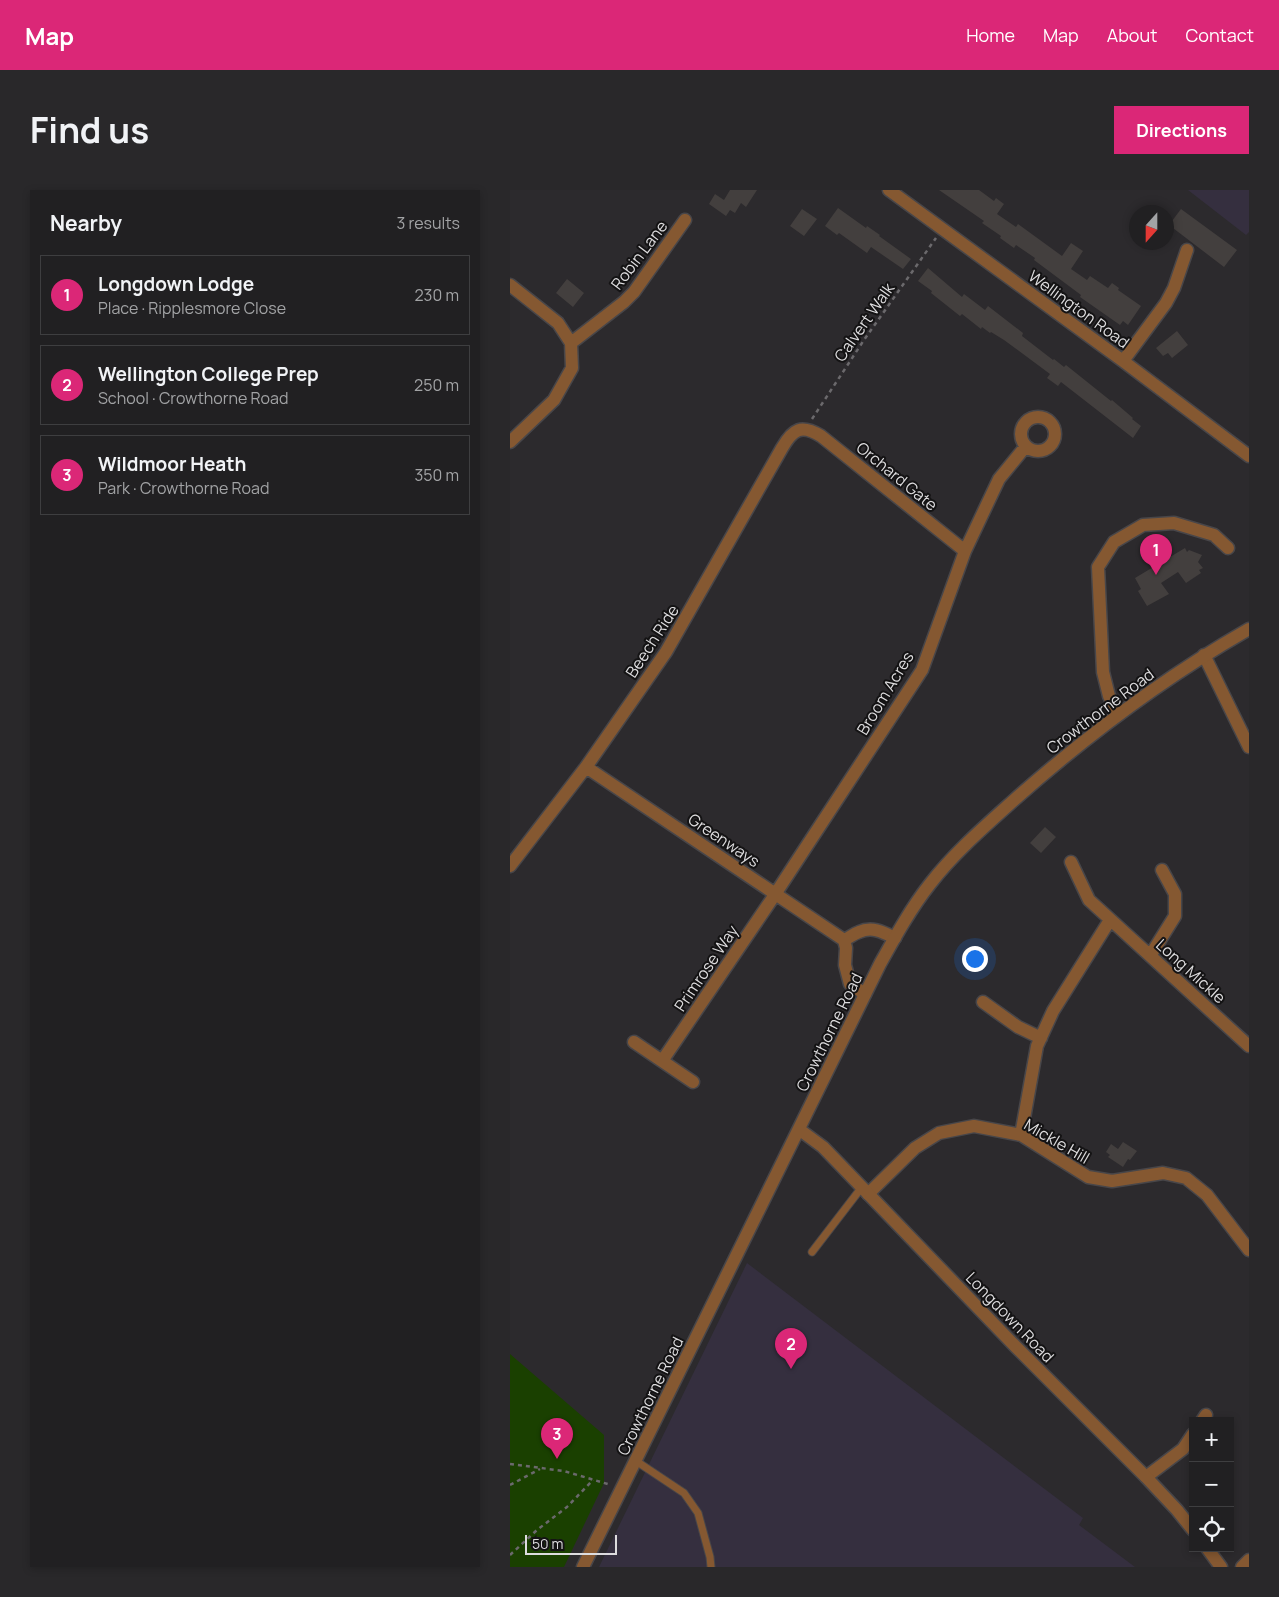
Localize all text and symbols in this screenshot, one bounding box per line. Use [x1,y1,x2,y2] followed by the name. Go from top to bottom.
[25,19,74,52] text: Map
[966,23,1015,47] text: Home
[1043,23,1079,47] text: Map
[1107,23,1157,47] text: About
[1185,23,1254,47] text: Contact
[30,106,149,154] text: Find us
[1114,106,1249,154] button: Directions
[1129,205,1174,250] north arrow
[50,209,122,237] text: Nearby
[397,212,460,234] text: 3 results
[606,216,672,294] street label: Robin Lane
[1024,265,1134,353] street label: Wellington Road
[98,271,254,297] text: Longdown Lodge
[829,277,900,366] street label: Calvert Walk
[63,284,71,306] text: 1
[415,284,459,306] text: 230 m
[98,297,286,319] text: Place · Ripplesmore Close
[98,361,319,387] text: Wellington College Prep
[62,374,72,396] text: 2
[414,374,459,396] text: 250 m
[98,387,288,409] text: School · Crowthorne Road
[852,437,942,515] street label: Orchard Gate
[98,451,246,477] text: Wildmoor Heath
[62,464,72,486] text: 3
[414,464,459,486] text: 350 m
[98,477,269,499] text: Park · Crowthorne Road
[1140,534,1172,575] pin: 1
[620,600,684,682] street label: Beech Ride
[852,647,918,739] street label: Broom Acres
[1042,663,1158,759] street label: Crowthorne Road
[684,808,764,872] street label: Greenways
[669,920,743,1016] street label: Primrose Way
[1151,934,1231,1008] street label: Long Mickle
[962,946,988,972] your location
[791,969,867,1095] street label: Crowthorne Road
[1020,1113,1094,1169] street label: Mickle Hill
[961,1267,1059,1367] street label: Longdown Road
[775,1328,807,1369] pin: 2
[612,1333,688,1459] street label: Crowthorne Road
[1189,1417,1234,1552] map controls
[1189,1417,1234,1462] button: +
[541,1418,573,1459] pin: 3
[1189,1462,1234,1507] button: −
[1189,1507,1234,1552] button: locate
[525,1532,618,1555] scale bar
[532,1534,563,1553] text: 50 m

